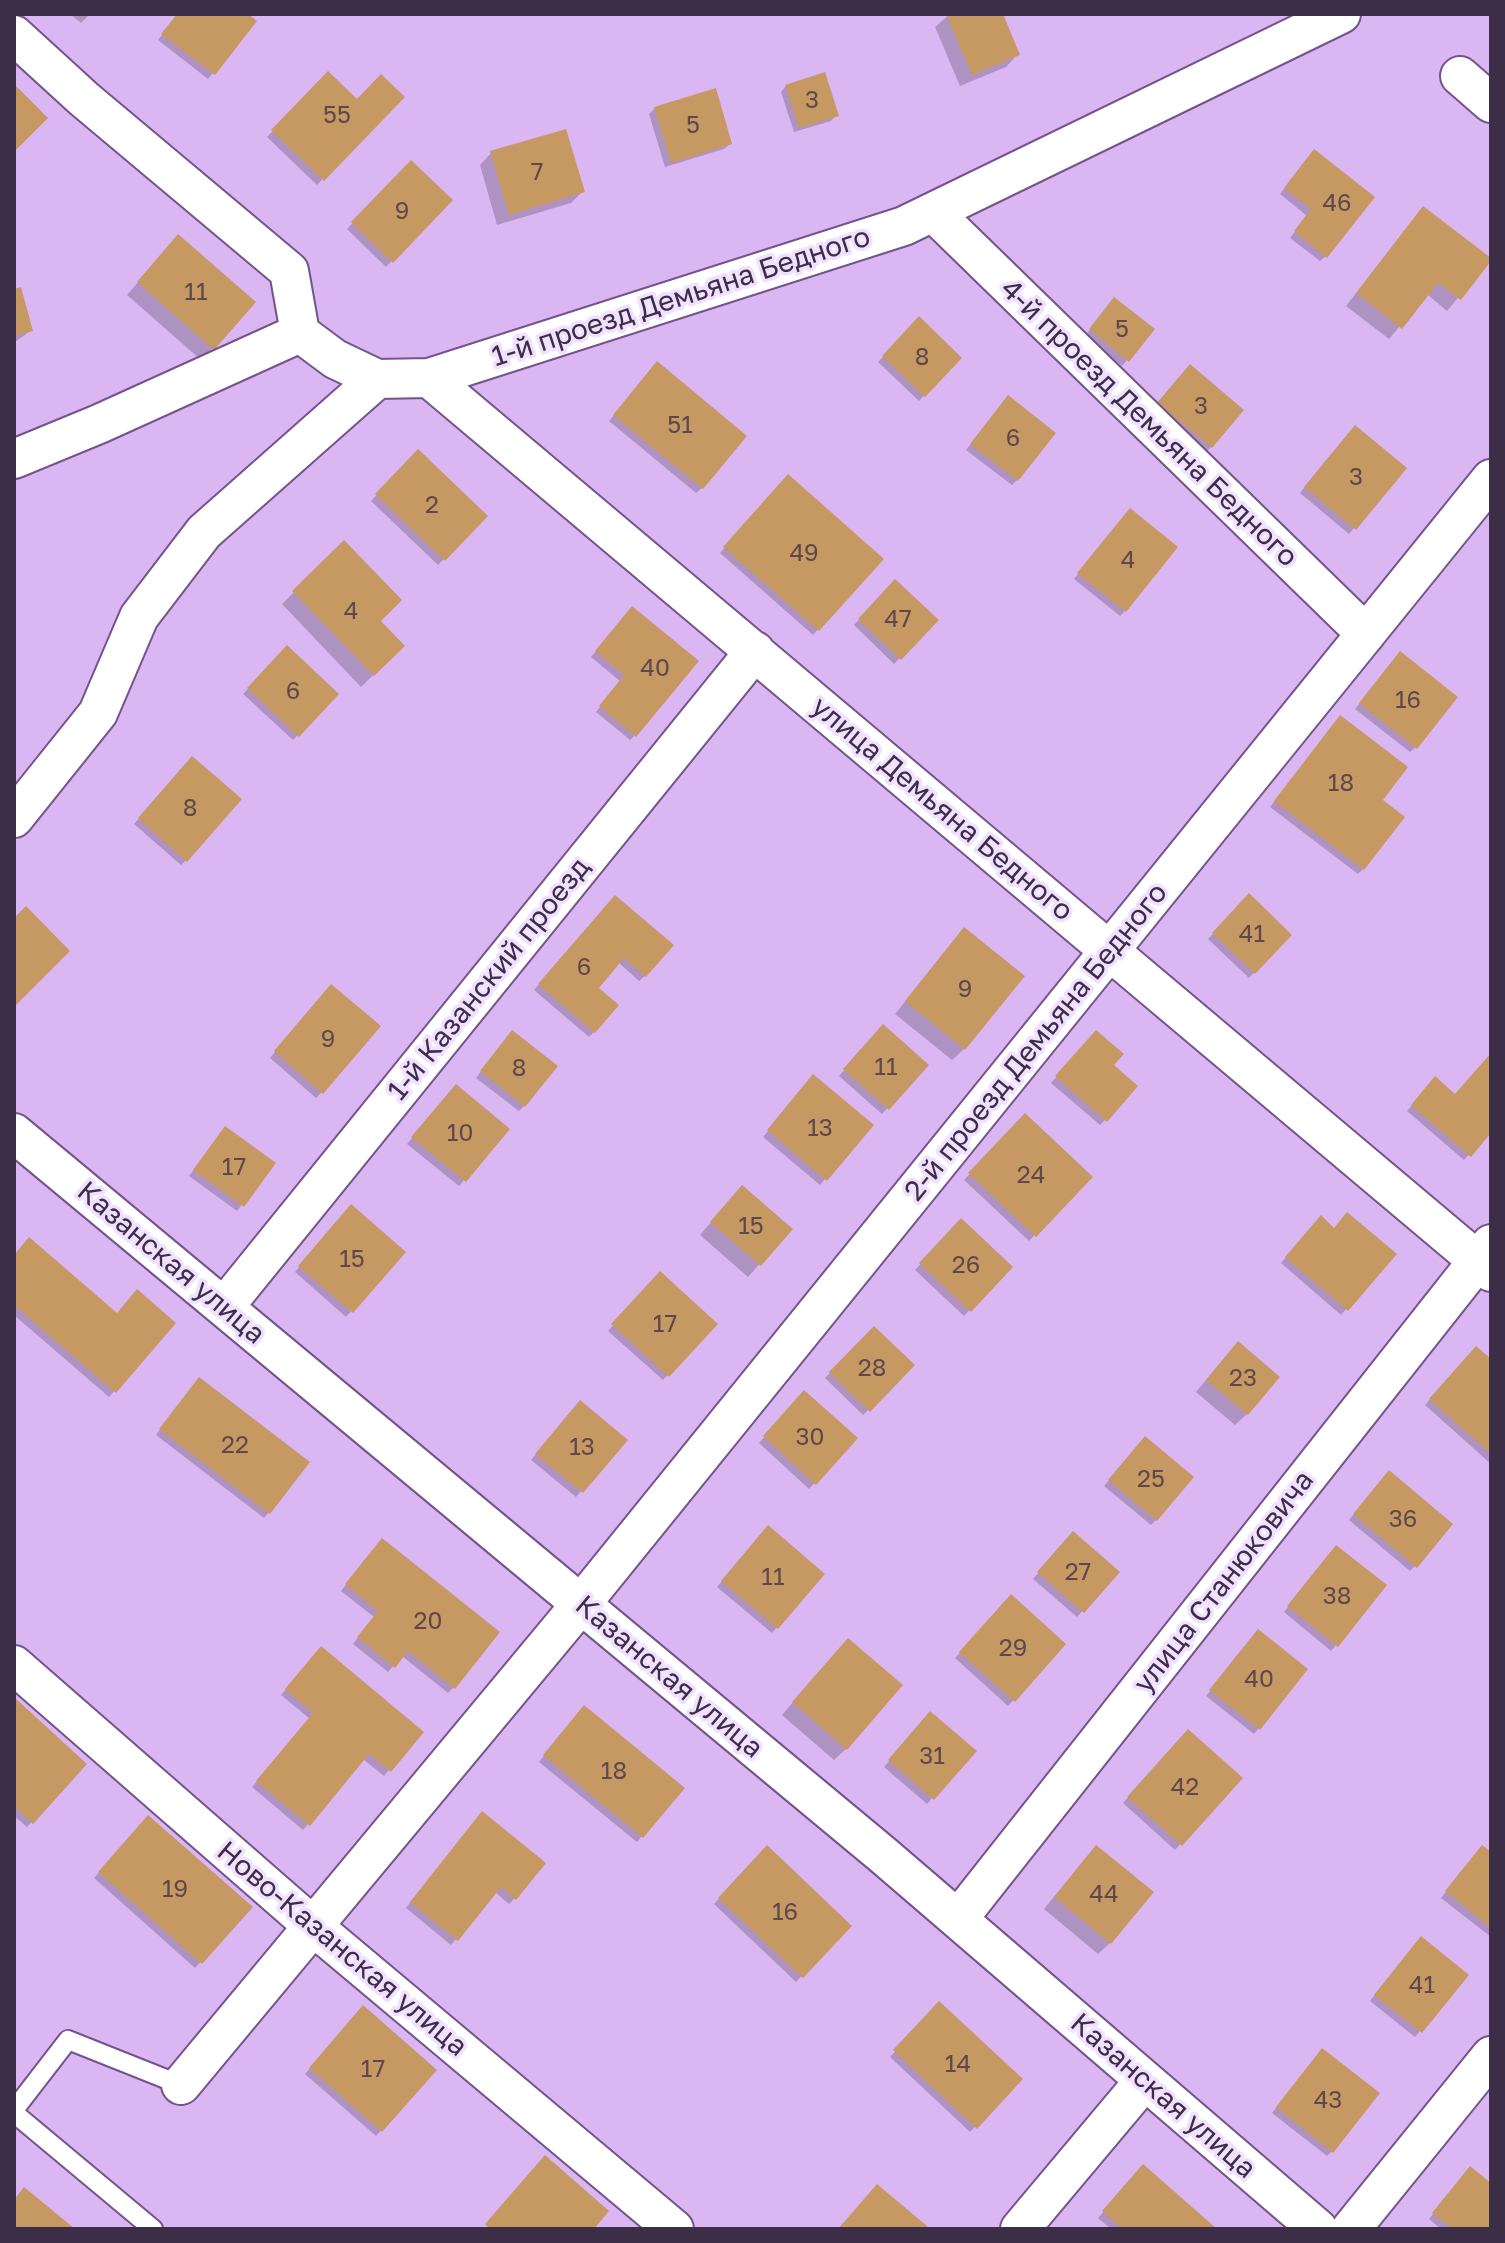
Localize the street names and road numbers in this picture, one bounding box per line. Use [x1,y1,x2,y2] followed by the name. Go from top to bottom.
[488,220,874,374] street label: 1-й проезд Демьяна Бедного
[994,272,1304,574] street label: 4-й проезд Демьяна Бедного
[804,690,1080,928] street label: улица Демьяна Бедного
[381,851,597,1107] street label: 1-й Казанский проезд
[898,877,1174,1207] street label: 2-й проезд Демьяна Бедного
[70,1175,272,1351] street label: Казанская улица
[1127,1464,1321,1700] street label: улица Станюковича
[568,1589,770,1765] street label: Казанская улица
[210,1835,474,2063] street label: Ново-Казанская улица
[1063,2006,1263,2186] street label: Казанская улица

